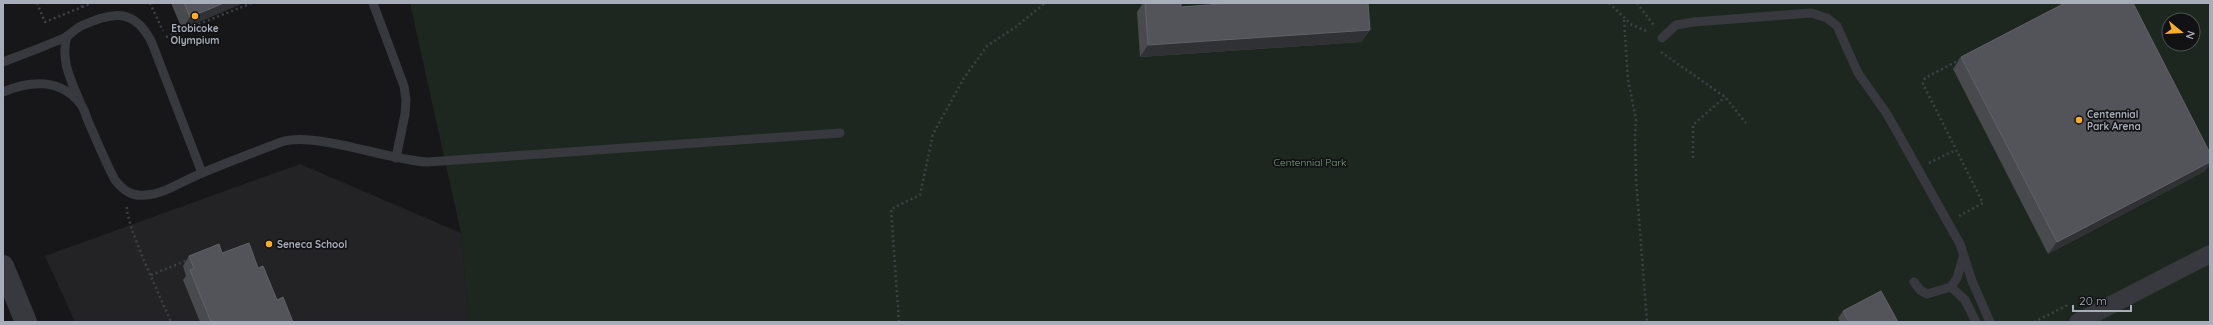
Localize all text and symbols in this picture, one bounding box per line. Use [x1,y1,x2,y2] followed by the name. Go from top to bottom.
[190,11,200,21] marker: Etobicoke Olympium
[2161,12,2201,52] north arrow
[171,22,219,47] place label: Etobicoke Olympium
[2183,29,2198,41] text: N
[2087,108,2141,133] place label: Centennial Park Arena
[2074,115,2084,125] marker: Centennial Park Arena
[1274,156,1346,169] park label: Centennial Park
[277,238,347,251] place label: Seneca School
[264,239,274,249] marker: Seneca School
[2073,287,2131,313] scale bar
[2079,293,2107,308] text: 20 m

